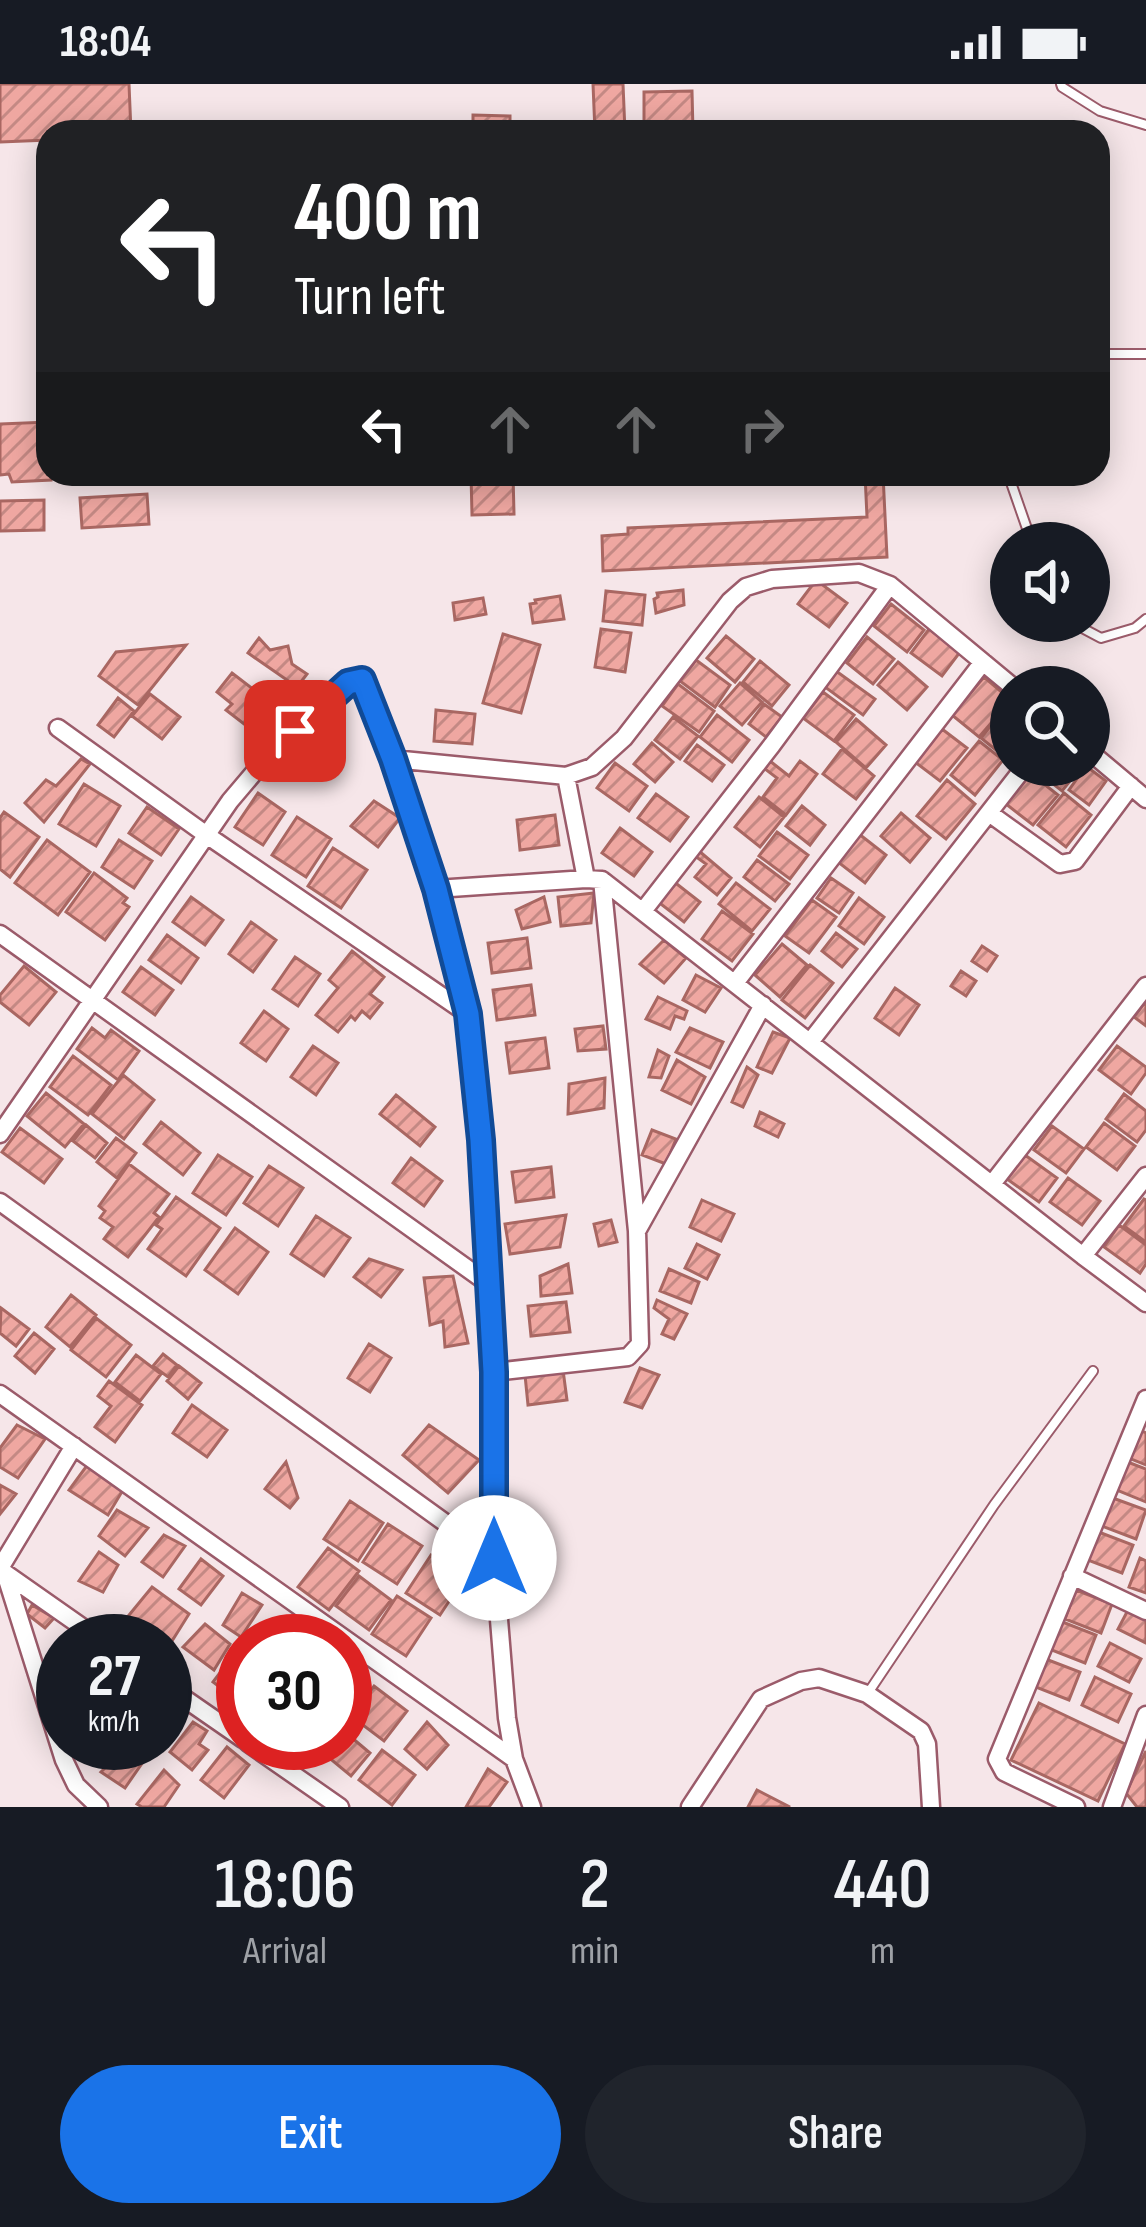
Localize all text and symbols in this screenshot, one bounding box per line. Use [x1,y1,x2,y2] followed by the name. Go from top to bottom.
[60,15,151,70] text: 18:04
[294,163,482,264] text: 400 m
[96,168,252,324] icon: left
[294,265,446,330] text: Turn left
[351,396,417,462] icon: left
[477,396,543,462] icon: ahead
[603,396,669,462] icon: ahead
[729,396,795,462] icon: right
[990,522,1110,786] map controls
[990,522,1110,642] button: sound
[990,666,1110,786] button: search
[244,680,346,782] pin
[262,698,328,764] icon: arrive
[431,1495,557,1621] position arrow
[216,1614,372,1770] speed limit sign: 30
[88,1641,140,1713] text: 27
[88,1704,140,1740] text: km/h
[214,1842,356,1929] text: 18:06
[579,1842,610,1929] text: 2
[834,1842,932,1929] text: 440
[243,1928,327,1975] text: Arrival
[570,1928,619,1975] text: min
[870,1928,895,1975] text: m
[60,2065,561,2203] button: Exit
[585,2065,1086,2203] button: Share

